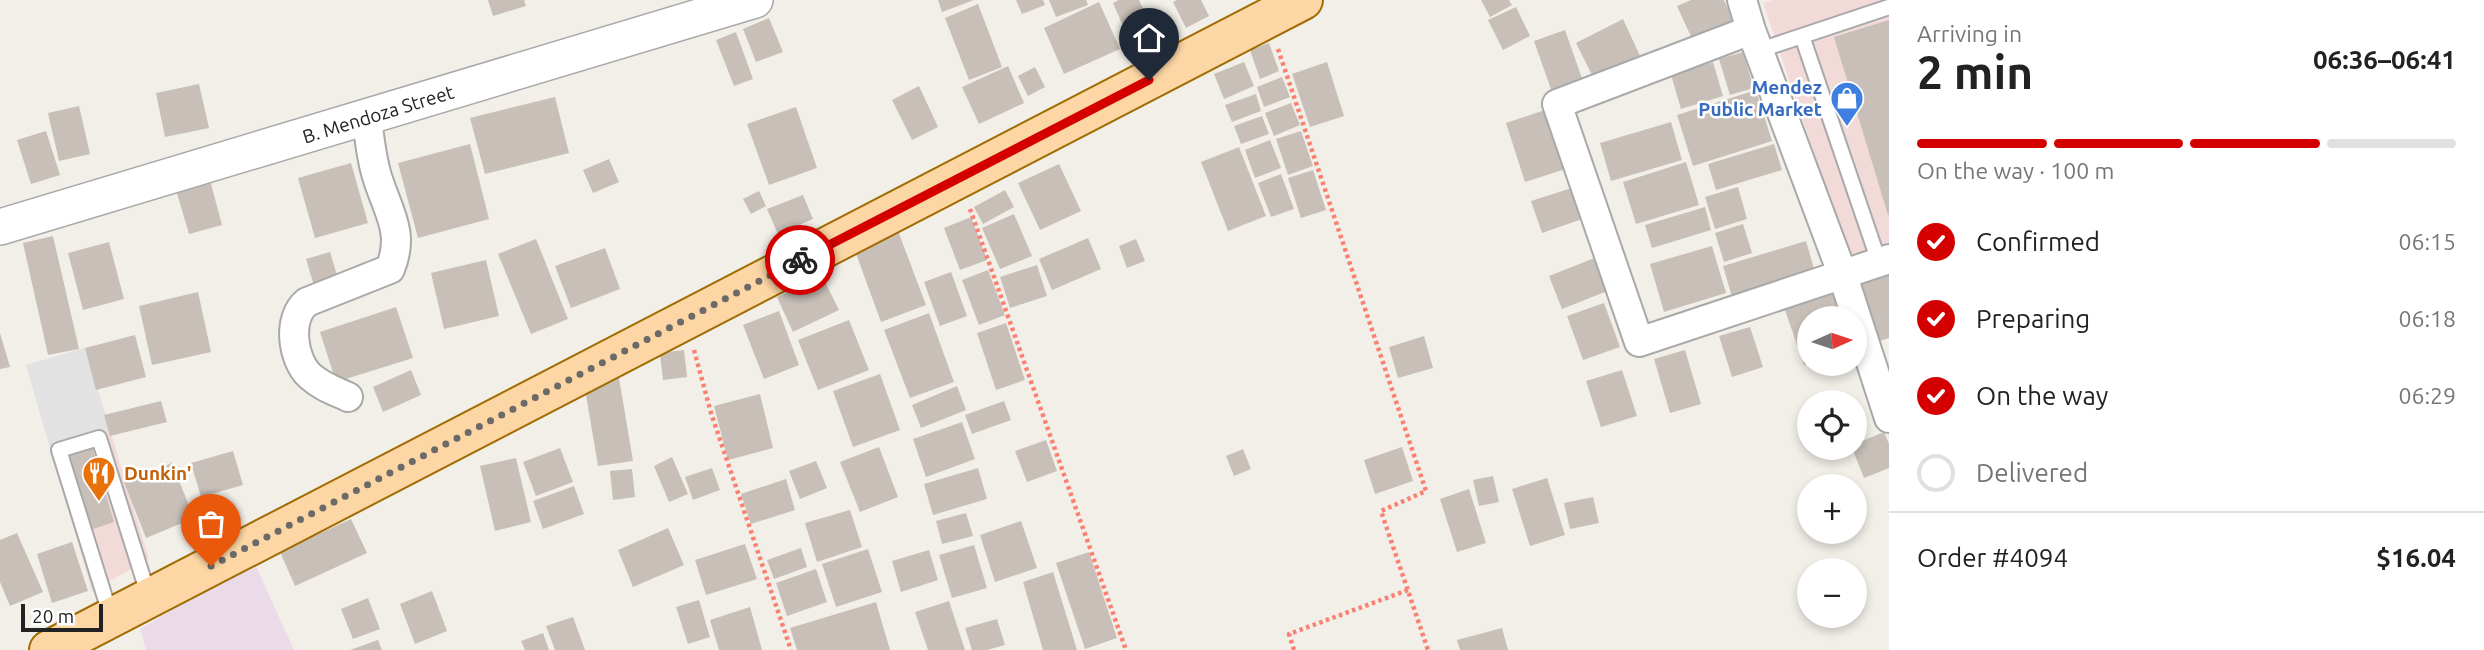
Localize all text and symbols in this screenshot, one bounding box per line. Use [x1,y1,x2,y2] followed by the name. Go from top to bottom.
[1119,8,1179,80] pin
[1130,19,1168,57] icon: home
[1917,21,2022,46] text: Arriving in
[2313,45,2456,74] text: 06:36–06:41
[1917,46,2033,98] text: 2 min
[1698,76,1822,120] place label: Mendez Public Market
[1828,79,1866,128] shop icon: Mendez Public Market
[300,80,457,147] street label: B. Mendoza Street
[1917,158,2114,183] text: On the way · 100 m
[1917,223,1955,261] icon: check
[765,225,835,295] courier
[1976,227,2100,256] text: Confirmed
[2398,229,2456,254] text: 06:15
[781,241,819,279] icon: bike
[1917,300,1955,338] icon: check
[1976,304,2090,333] text: Preparing
[1797,306,1867,376] north arrow
[1797,306,1867,628] map controls
[2398,306,2456,331] text: 06:18
[1917,377,1955,415] icon: check
[1976,381,2108,410] text: On the way
[2398,383,2456,408] text: 06:29
[1797,390,1867,460] button: locate
[80,454,118,503] restaurant icon: Dunkin'
[1976,458,2088,487] text: Delivered
[124,462,191,484] place label: Dunkin'
[1797,474,1867,544] button: +
[181,494,241,566] pin
[192,505,230,543] icon: bag
[1917,543,2068,572] text: Order #4094
[2376,543,2456,572] text: $16.04
[1797,558,1867,628] button: −
[21,601,103,633] scale bar
[32,605,74,627] text: 20 m

